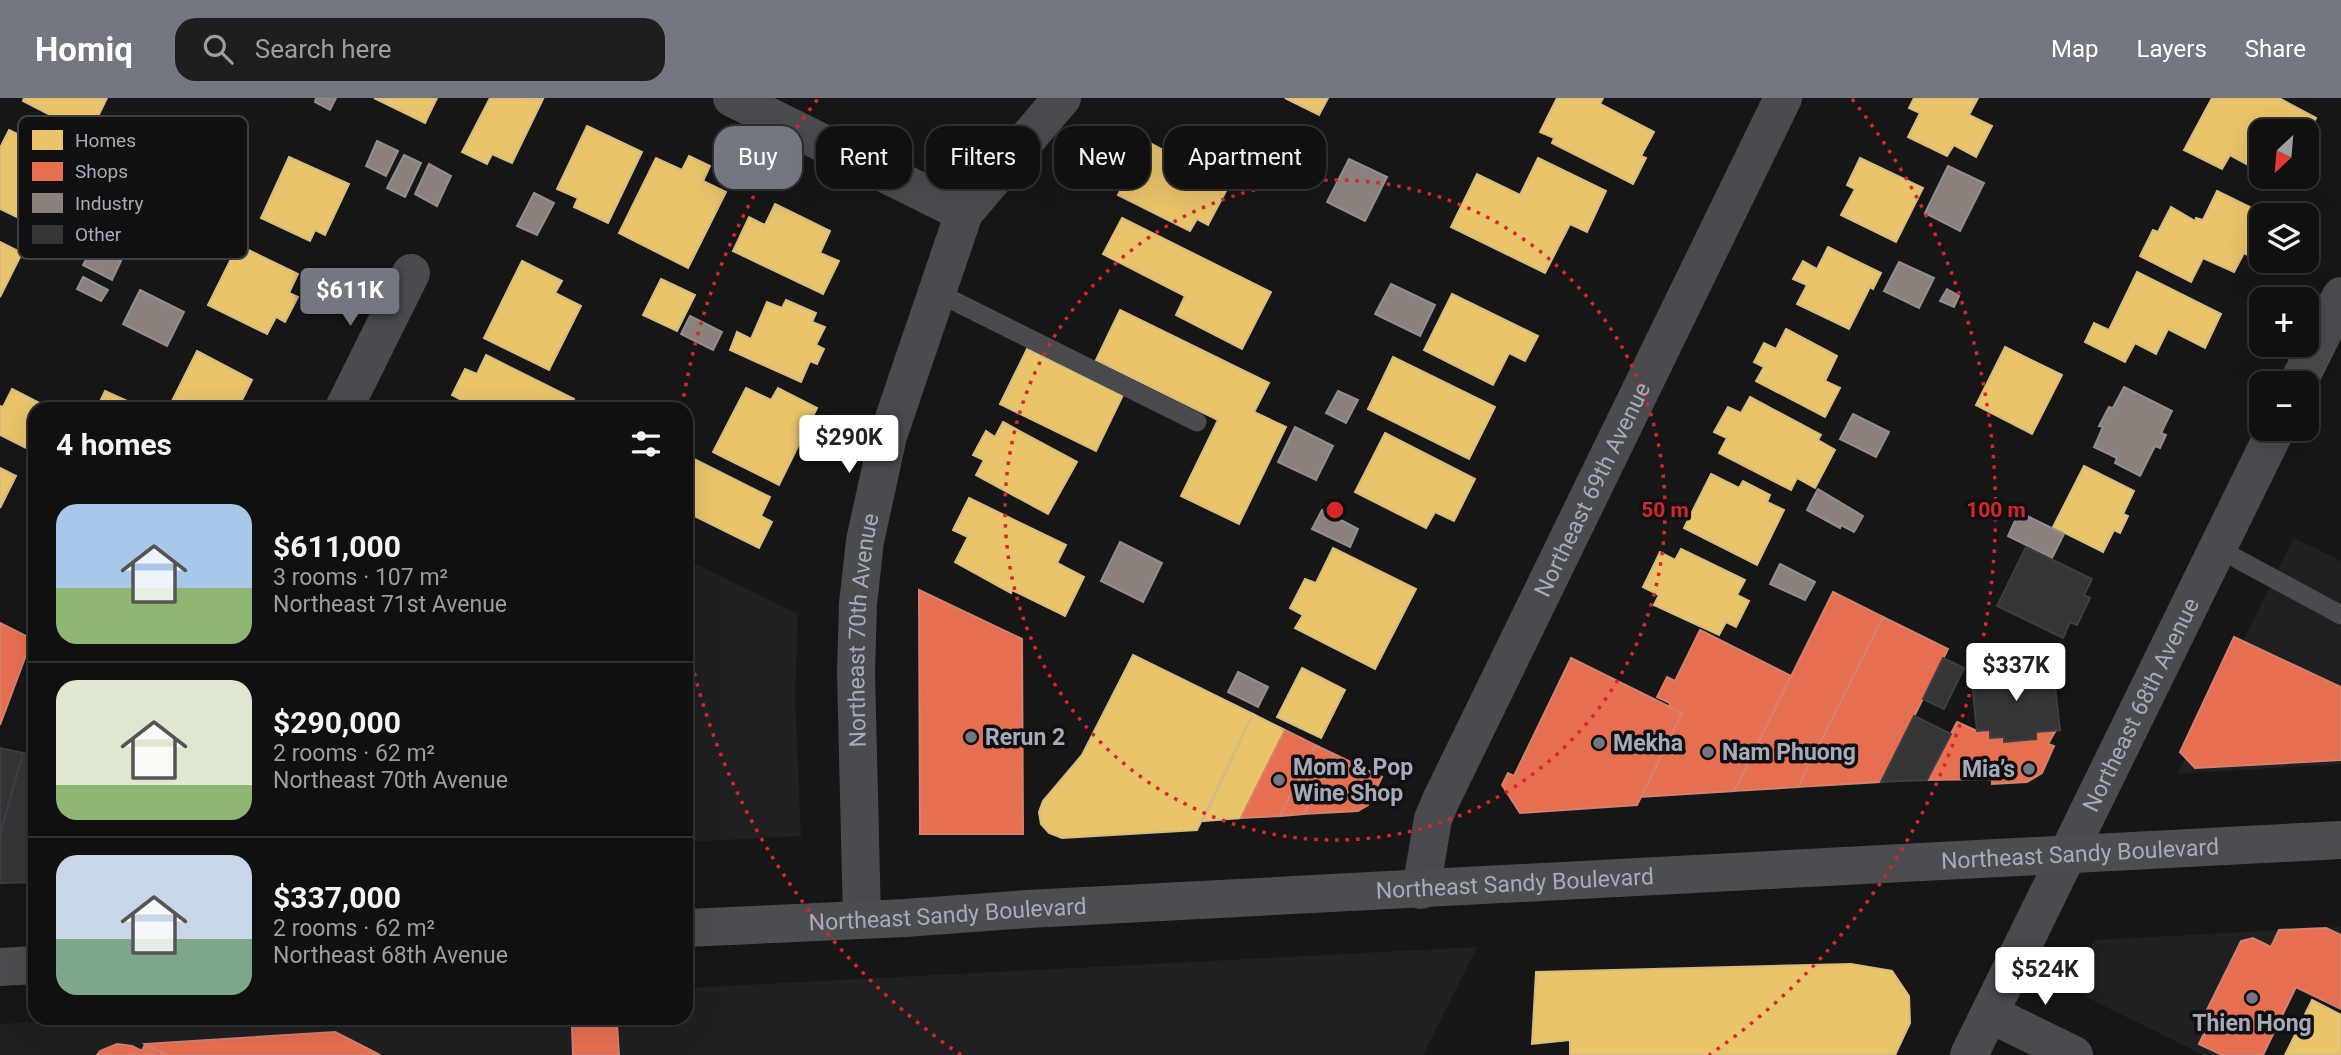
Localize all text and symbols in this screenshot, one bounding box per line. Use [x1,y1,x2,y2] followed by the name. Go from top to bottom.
[175,18,665,81] search box
[35,30,133,69] text: Homiq
[199,30,237,68] icon: search
[255,34,392,64] text: Search here
[2051,35,2099,63] text: Map
[2137,35,2207,63] text: Layers
[2245,35,2306,63] text: Share
[18,116,248,259] legend
[2249,119,2319,189] north arrow
[2249,119,2319,441] map controls
[714,126,802,189] chip: Buy
[816,126,912,189] chip: Rent
[926,126,1040,189] chip: Filters
[1054,126,1150,189] chip: New
[1164,126,1326,189] chip: Apartment
[75,129,136,152] text: Homes
[75,160,128,183] text: Shops
[75,192,143,215] text: Industry
[2249,203,2319,273] button: layers
[75,223,122,246] text: Other
[301,268,399,328] pin: $611K
[316,277,384,304] text: $611K
[2249,287,2319,357] button: +
[2249,371,2319,441] button: −
[1529,378,1656,601] street label: Northeast 69th Avenue
[800,416,898,475] pin: $290K
[815,424,883,451] text: $290K
[627,425,665,463] icon: filters
[56,427,172,462] text: 4 homes
[1323,498,1347,522] centre of rings
[1641,498,1689,522] text: 50 m
[1966,498,2026,522] text: 100 m
[843,511,885,748] street label: Northeast 70th Avenue
[273,529,401,564] text: $611,000
[112,532,196,616] icon: home
[273,564,448,591] text: 3 rooms · 107 m²
[273,591,507,618] text: Northeast 71st Avenue
[2077,594,2205,817] street label: Northeast 68th Avenue
[1967,644,2065,703] pin: $337K
[1982,652,2050,679] text: $337K
[273,705,401,740] text: $290,000
[112,708,196,792] icon: home
[985,724,1065,751] place label: Rerun 2
[963,729,979,745] marker: Rerun 2
[1613,730,1683,757] place label: Mekha
[1591,735,1607,751] marker: Mekha
[1722,739,1856,766] place label: Nam Phuong
[273,740,435,767] text: 2 rooms · 62 m²
[1700,744,1716,760] marker: Nam Phuong
[1293,754,1413,807] place label: Mom & Pop Wine Shop
[1962,756,2015,783] place label: Mia’s
[2021,761,2037,777] marker: Mia’s
[273,767,508,794] text: Northeast 70th Avenue
[1271,772,1287,788] marker: Mom & Pop Wine Shop
[1940,833,2220,875] street label: Northeast Sandy Boulevard
[1375,863,1654,905] street label: Northeast Sandy Boulevard
[273,880,401,915] text: $337,000
[112,883,196,967] icon: home
[808,893,1087,936] street label: Northeast Sandy Boulevard
[273,915,435,942] text: 2 rooms · 62 m²
[273,942,508,969] text: Northeast 68th Avenue
[1996,948,2094,1007] pin: $524K
[2011,956,2079,983] text: $524K
[2244,990,2260,1006] marker: Thien Hong
[2192,1010,2312,1037] place label: Thien Hong

